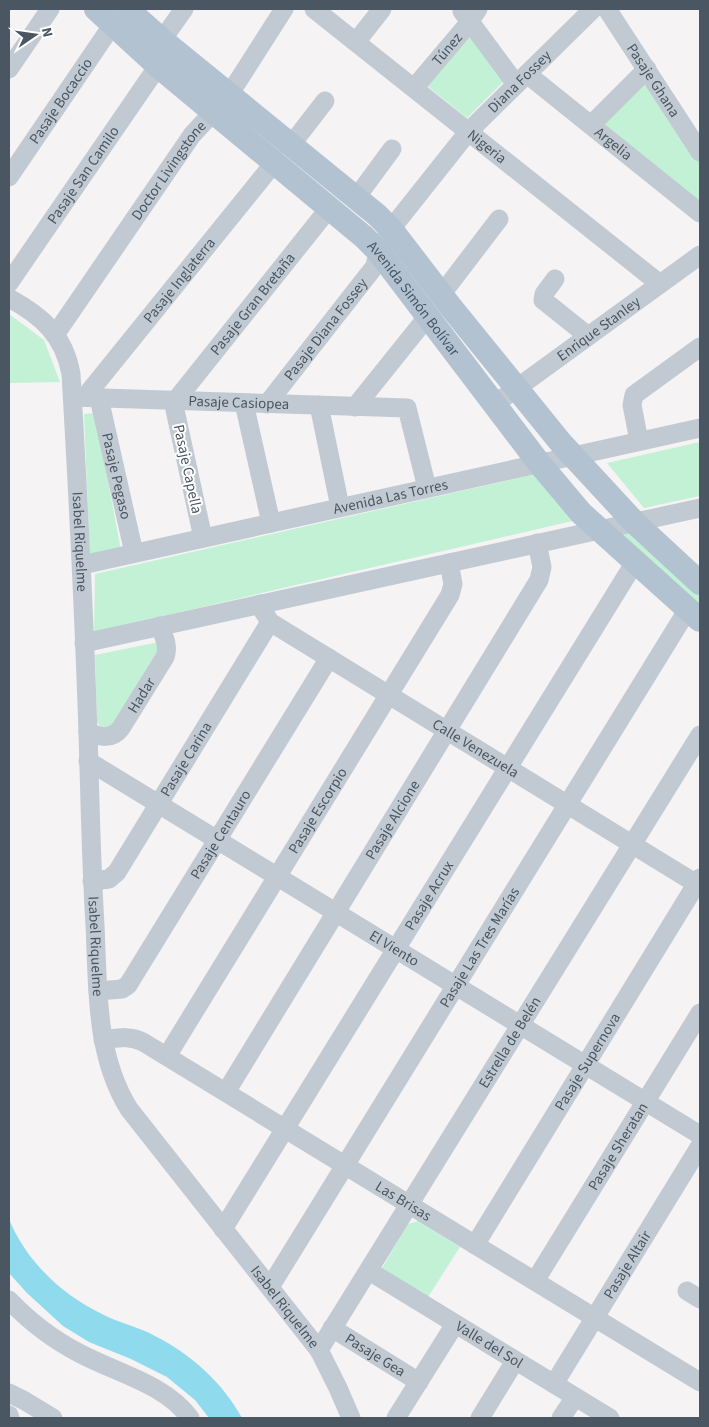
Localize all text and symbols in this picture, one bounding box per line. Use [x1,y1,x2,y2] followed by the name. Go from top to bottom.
[10,10,60,60] north arrow
[36,26,57,39] text: N
[427,28,468,71] street label: Túnez
[621,39,685,122] street label: Pasaje Ghana
[483,46,556,118] street label: Diana Fossey
[24,54,98,148] street label: Pasaje Bocaccio
[127,116,211,225] street label: Doctor Livingstone
[42,122,125,228] street label: Pasaje San Camilo
[590,122,637,166] street label: Argelia
[463,125,511,169] street label: Nigeria
[139,233,221,328] street label: Pasaje Inglaterra
[362,236,465,362] street label: Avenida Simón Bolívar
[206,249,300,360] street label: Pasaje Gran Bretaña
[279,274,373,385] street label: Pasaje Diana Fossey
[553,292,645,367] street label: Enrique Stanley
[188,391,290,415] street label: Pasaje Casiopea
[168,423,207,516] street label: Pasaje Capella
[96,431,136,521] street label: Pasaje Pegaso
[331,474,450,520] street label: Avenida Las Torres
[67,491,92,592] street label: Isabel Riquelme
[123,673,161,717] street label: Hadar
[428,714,523,783] street label: Calle Venezuela
[156,718,217,801] street label: Pasaje Carina
[284,764,353,858] street label: Pasaje Escorpio
[360,776,425,864] street label: Pasaje Alcione
[185,786,256,883] street label: Pasaje Centauro
[400,857,459,935] street label: Pasaje Acrux
[435,883,525,1012] street label: Pasaje Las Tres Marías
[82,896,108,997] street label: Isabel Riquelme
[365,925,423,972] street label: El Viento
[474,993,546,1092] street label: Estrella de Belén
[550,1009,626,1115] street label: Pasaje Supernova
[583,1099,653,1195] street label: Pasaje Sheratan
[371,1176,435,1227] street label: Las Brisas
[599,1226,657,1303] street label: Pasaje Altair
[245,1261,324,1353] street label: Isabel Riquelme
[451,1316,527,1374] street label: Valle del Sol
[341,1329,409,1382] street label: Pasaje Gea

